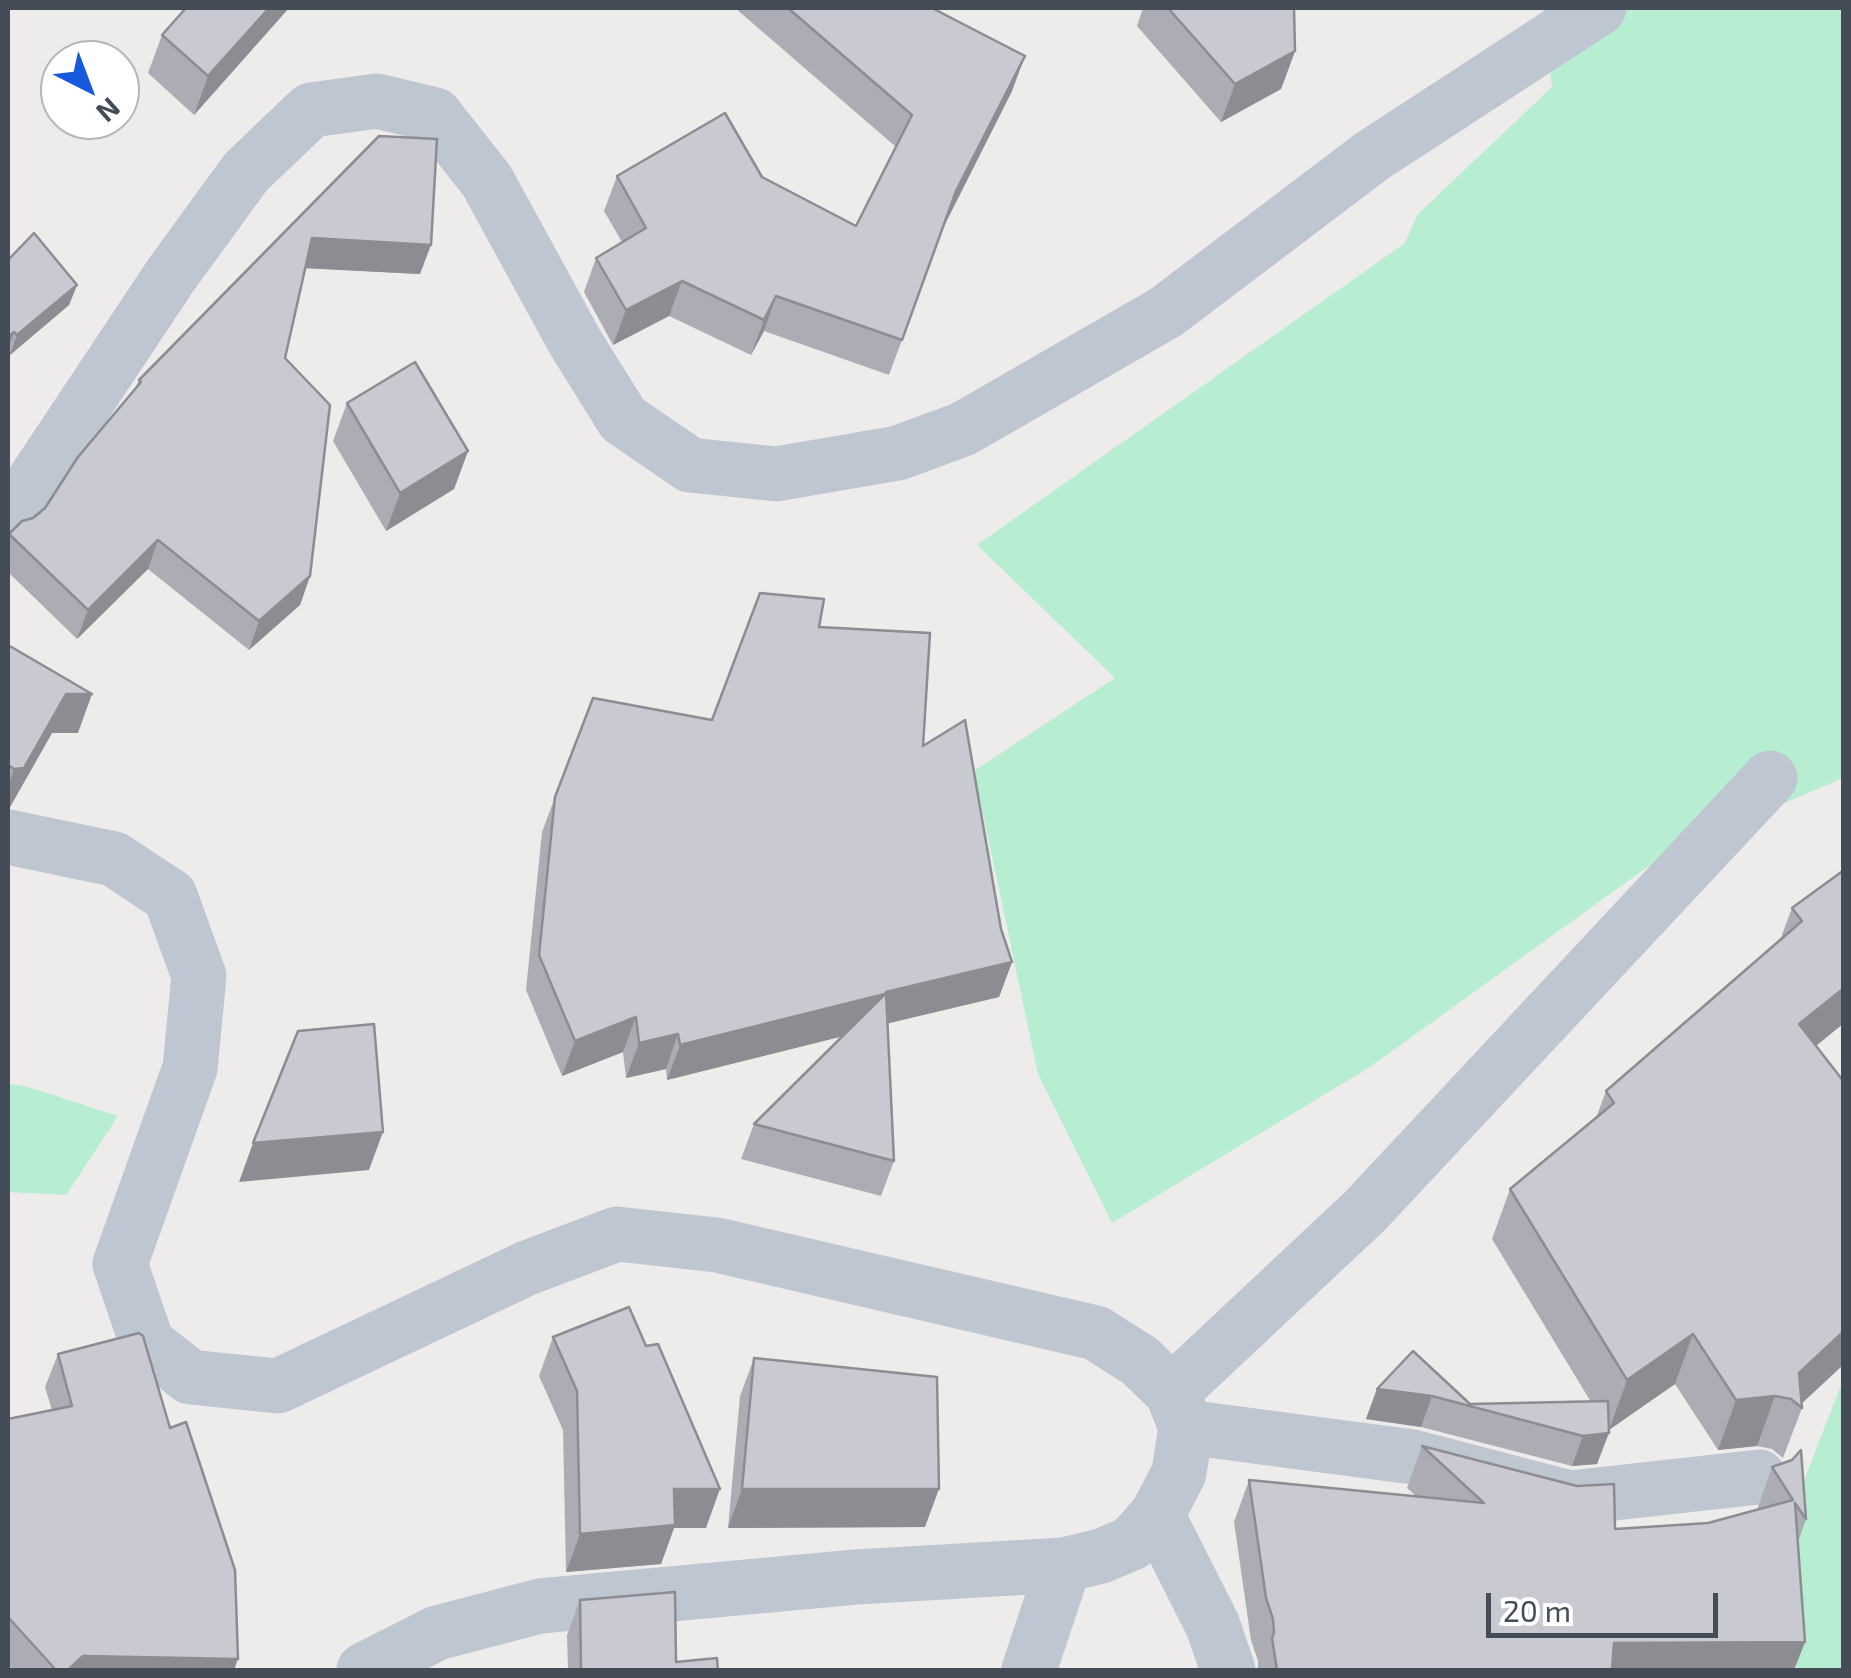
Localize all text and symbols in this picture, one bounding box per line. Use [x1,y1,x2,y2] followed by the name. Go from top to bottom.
[40,40,140,140] north arrow
[90,91,128,130] text: N
[1491,1573,1724,1635] scale bar
[1503,1592,1571,1628] text: 20 m

